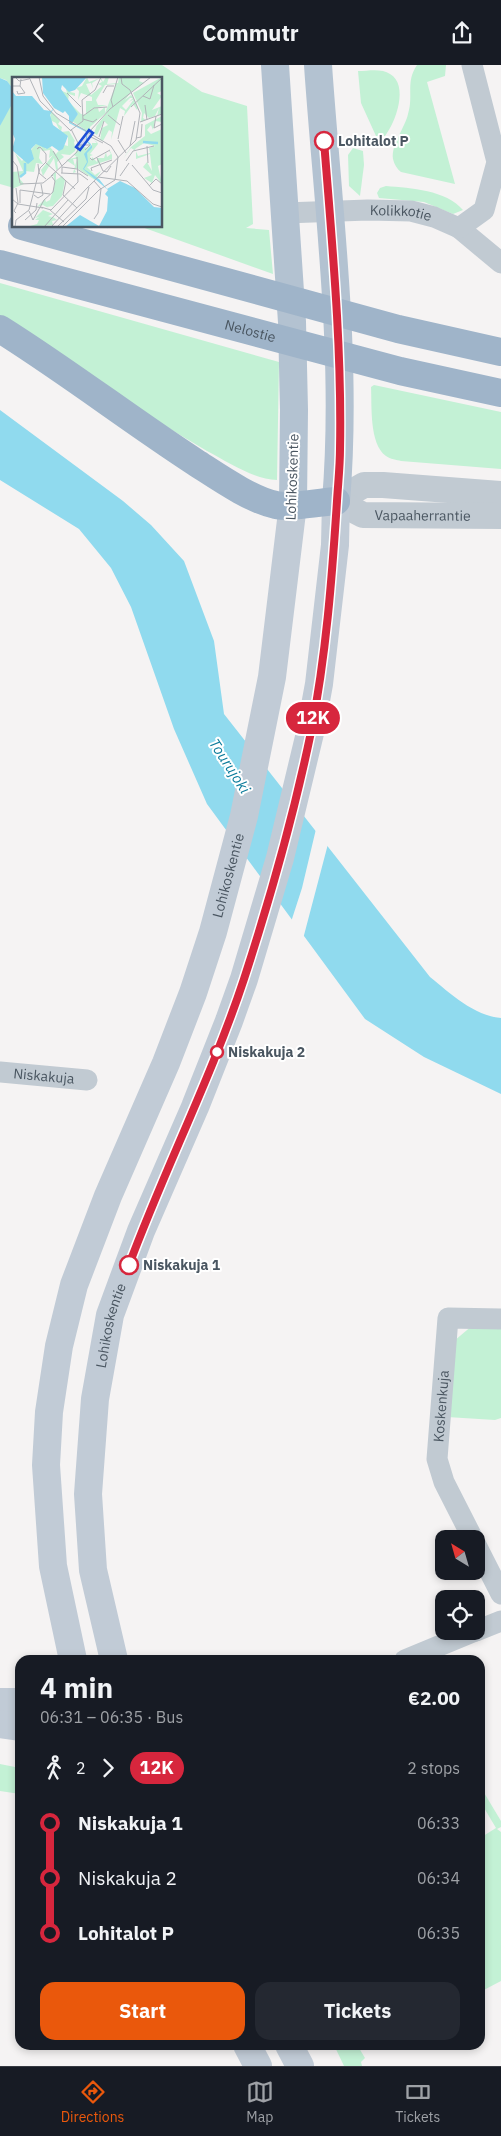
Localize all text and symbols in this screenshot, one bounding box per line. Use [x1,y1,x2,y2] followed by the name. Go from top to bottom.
[202,18,299,47] text: Commutr
[25,19,53,47] icon: back
[448,19,476,47] icon: share
[12,77,162,227] inset map
[314,131,334,151] marker: Lohitalot P
[338,132,409,150] place label: Lohitalot P
[370,201,434,225] street label: Kolikkotie
[223,316,278,346] street label: Nelostie
[281,433,303,521] street label: Lohikoskentie
[374,506,471,525] street label: Vapaaherrantie
[284,702,342,734] line badge: 12K
[296,706,330,729] text: 12K
[205,735,255,797] water label: Tourujoki
[208,831,248,920] street label: Lohikoskentie
[228,1043,305,1061] place label: Niskakuja 2
[210,1045,224,1059] marker: Niskakuja 2
[13,1064,76,1088] street label: Niskakuja
[119,1255,139,1275] marker: Niskakuja 1
[143,1256,221,1274] place label: Niskakuja 1
[92,1280,130,1369] street label: Lohikoskentie
[429,1369,453,1443] street label: Koskenkuja
[435,1530,485,1580] north arrow
[435,1530,485,1640] map controls
[435,1590,485,1640] button: locate
[40,1669,113,1706] text: 4 min
[408,1686,460,1710] text: €2.00
[40,1707,183,1727] text: 06:31 – 06:35 · Bus
[40,1754,68,1782] icon: walk
[94,1754,122,1782] icon: forward
[140,1756,174,1779] text: 12K
[76,1758,86,1778] text: 2
[407,1758,460,1778] text: 2 stops
[78,1811,183,1835] text: Niskakuja 1
[417,1813,460,1833] text: 06:33
[78,1866,177,1890] text: Niskakuja 2
[417,1868,460,1888] text: 06:34
[78,1921,174,1945] text: Lohitalot P
[417,1923,460,1943] text: 06:35
[40,1982,245,2040] button: Start
[255,1982,460,2040] button: Tickets
[61,2078,124,2126] tab: Directions
[246,2078,274,2126] tab: Map
[395,2078,440,2126] tab: Tickets

